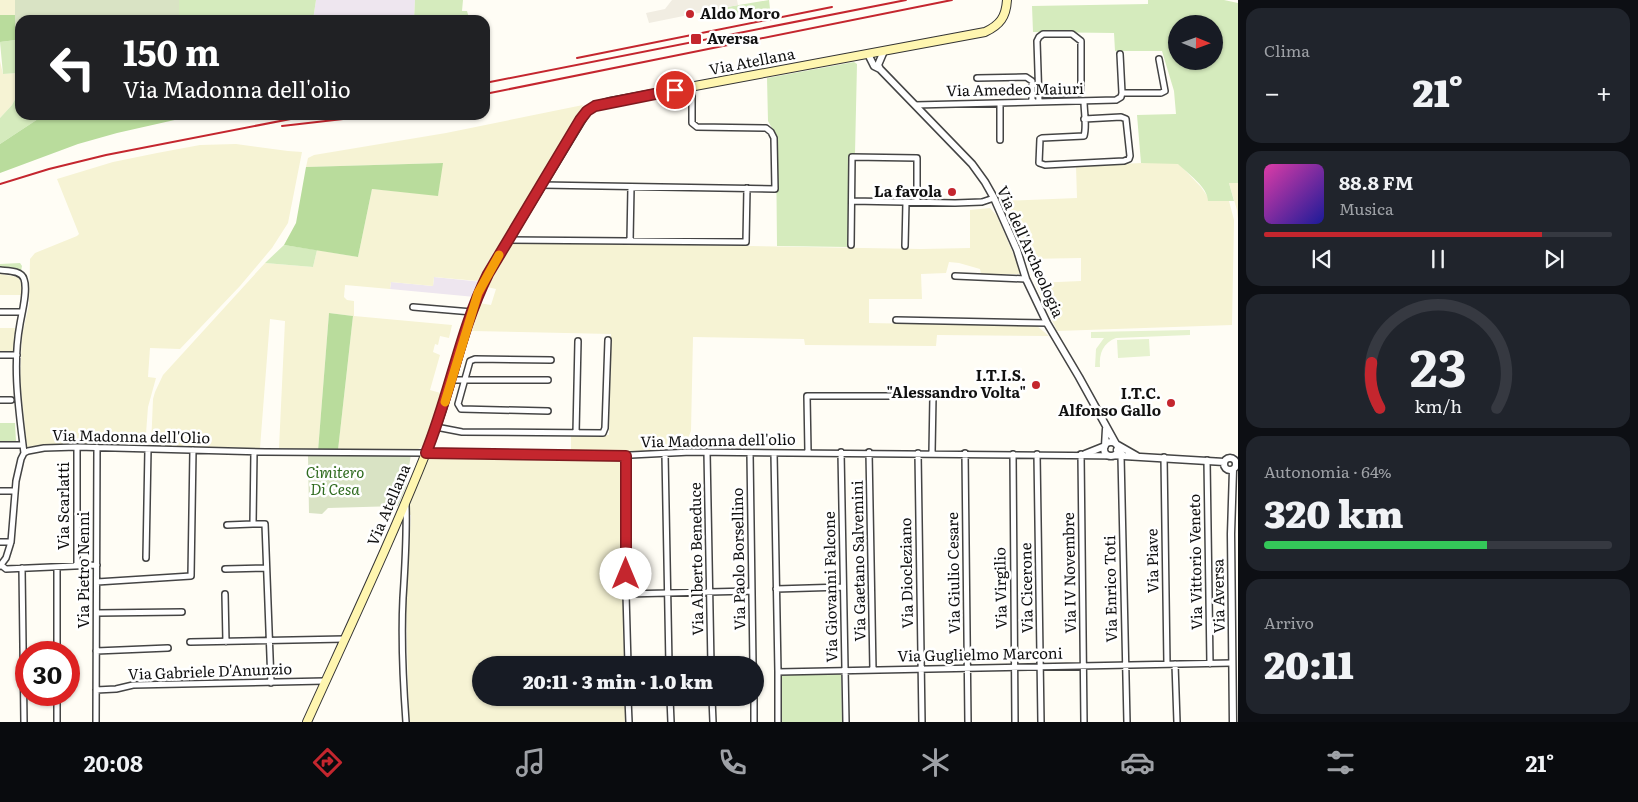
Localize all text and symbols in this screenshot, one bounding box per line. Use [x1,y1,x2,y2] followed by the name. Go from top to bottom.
[700,1,780,24] place label: Aldo Moro
[684,8,696,20] marker: Aldo Moro
[1168,15,1222,70] north arrow
[1168,15,1223,70] map controls
[123,25,220,77] text: 150 m
[707,26,759,49] place label: Aversa
[689,32,703,46] marker: Aversa
[40,35,105,100] icon: left
[1264,38,1310,62] text: Clima
[707,41,797,80] street label: Via Atellana
[1413,62,1463,119] text: 21°
[654,69,696,111] pin
[1264,70,1280,112] text: −
[1596,70,1612,112] text: +
[123,72,351,105] text: Via Madonna dell'olio
[661,76,689,104] icon: arrive
[946,76,1084,101] street label: Via Amedeo Maiuri
[1339,168,1413,196] text: 88.8 FM
[874,179,942,202] place label: La favola
[992,182,1071,322] street label: Via dell'Archeologia
[946,186,958,198] marker: La favola
[1339,196,1394,220] text: Musica
[1308,245,1336,273] icon: previous
[1424,245,1452,273] icon: pause
[1540,245,1568,273] icon: next
[1410,326,1466,403] text: 23
[886,363,1026,403] place label: I.T.I.S. "Alessandro Volta"
[1030,379,1042,391] marker: I.T.I.S. "Alessandro Volta"
[1058,381,1161,421] place label: I.T.C. Alfonso Gallo
[1414,392,1462,419] text: km/h
[1165,397,1177,409] marker: I.T.C. Alfonso Gallo
[52,423,210,448] street label: Via Madonna dell'Olio
[640,427,796,452] street label: Via Madonna dell'olio
[360,459,416,549] street label: Via Atellana
[1264,459,1392,483] text: Autonomia · 64%
[306,460,364,500] park label: Cimitero Di Cesa
[51,462,74,550] street label: Via Scarlatti
[845,480,870,642] street label: Via Gaetano Salvemini
[683,482,708,636] street label: Via Alberto Beneduce
[1264,483,1404,540] text: 320 km
[725,487,750,631] street label: Via Paolo Borsellino
[1182,493,1207,630] street label: Via Vittorio Veneto
[71,511,94,629] street label: Via Pietro Nenni
[817,511,842,663] street label: Via Giovanni Falcone
[940,512,965,634] street label: Via Giulio Cesare
[1056,512,1081,634] street label: Via IV Novembre
[893,517,918,629] street label: Via Diocleziano
[1139,528,1164,594] street label: Via Piave
[1097,535,1122,643] street label: Via Enrico Toti
[1013,542,1038,634] street label: Via Cicerone
[599,547,651,599] position arrow
[987,547,1012,629] street label: Via Virgilio
[1205,558,1230,634] street label: Via Aversa
[1264,610,1314,634] text: Arrivo
[1264,634,1354,691] text: 20:11
[15,641,80,706] speed limit sign: 30
[897,641,1063,666] street label: Via Guglielmo Marconi
[127,656,293,685] street label: Via Gabriele D'Anunzio
[523,667,713,695] text: 20:11 · 3 min · 1.0 km
[310,745,345,780] icon: directions
[513,745,548,780] icon: music
[715,745,750,780] icon: phone
[918,745,953,780] icon: climate
[1120,745,1155,780] icon: car
[1323,745,1358,780] icon: filters
[84,746,143,779] text: 20:08
[1525,746,1554,779] text: 21°

